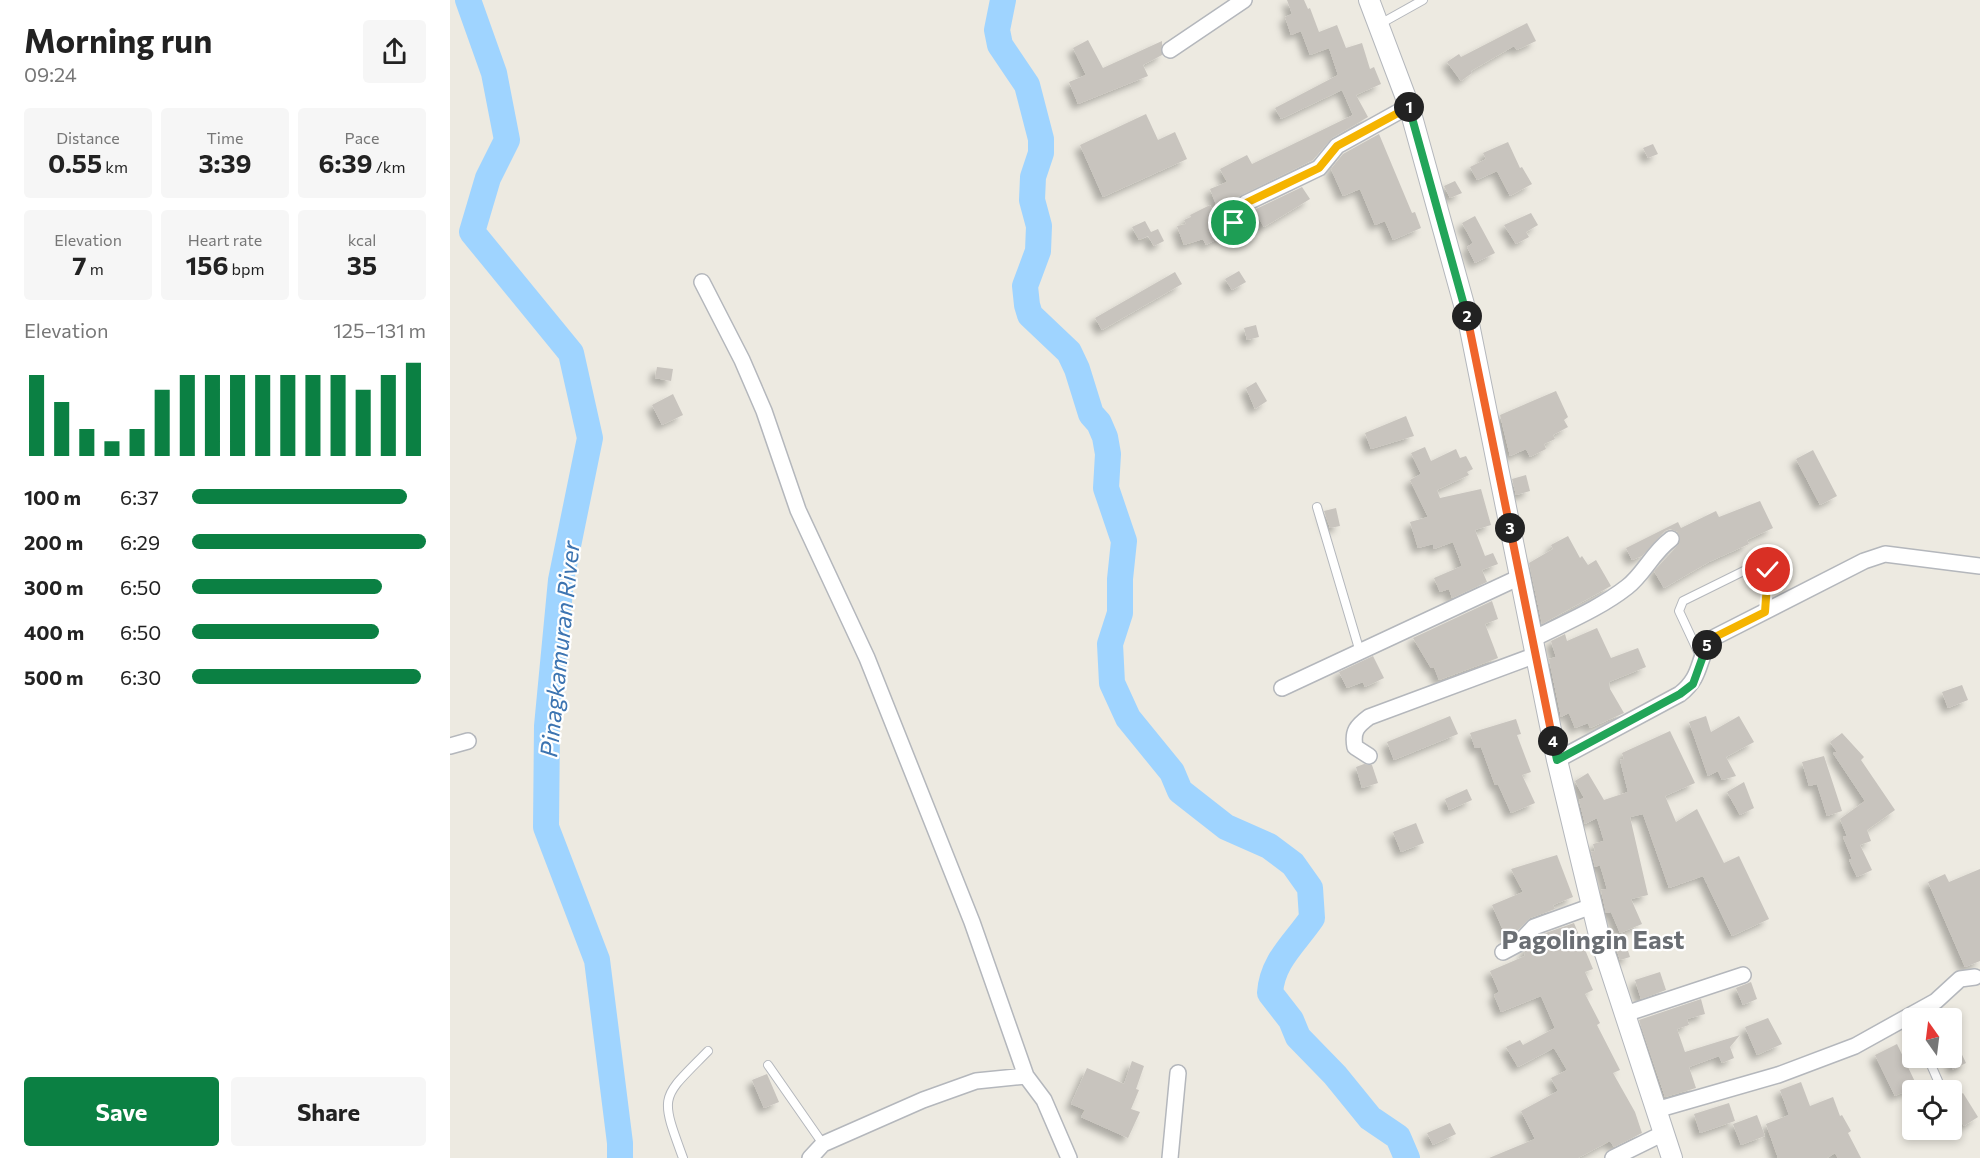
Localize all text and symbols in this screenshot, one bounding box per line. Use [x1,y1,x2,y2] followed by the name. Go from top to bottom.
[24,19,212,60] text: Morning run
[363,20,426,83] button: share
[24,62,77,86] text: 09:24
[1394,92,1424,122] pin: 1
[1405,97,1413,116] text: 1
[56,128,120,147] text: Distance
[207,128,243,147] text: Time
[345,128,379,147] text: Pace
[48,147,102,178] text: 0.55
[198,147,252,178] text: 3:39
[319,147,373,178] text: 6:39
[102,157,128,176] text: km
[373,157,405,176] text: /km
[1208,197,1259,248] pin
[1217,206,1250,239] icon: arrive
[54,230,122,249] text: Elevation
[188,230,262,249] text: Heart rate
[348,230,376,249] text: kcal
[72,249,87,280] text: 7
[186,249,229,280] text: 156
[347,249,377,280] text: 35
[87,259,104,278] text: m
[229,259,264,278] text: bpm
[1452,301,1482,331] pin: 2
[1462,306,1472,325] text: 2
[24,318,109,342] text: Elevation
[333,318,426,342] text: 125–131 m
[24,485,81,509] text: 100 m
[120,485,159,509] text: 6:37
[1495,513,1525,543] pin: 3
[1505,518,1515,537] text: 3
[24,530,83,554] text: 200 m
[120,530,160,554] text: 6:29
[533,538,585,759] water label: Pinagkamuran River
[1742,544,1793,595] pin
[1751,553,1784,586] icon: check
[24,575,84,599] text: 300 m
[120,575,161,599] text: 6:50
[24,620,84,644] text: 400 m
[120,620,161,644] text: 6:50
[1692,630,1722,660] pin: 5
[1702,635,1712,654] text: 5
[24,665,84,689] text: 500 m
[120,665,161,689] text: 6:30
[1538,726,1568,756] pin: 4
[1548,731,1558,750] text: 4
[1501,923,1685,954] district label: Pagolingin East
[1902,1008,1962,1068] north arrow
[1902,1008,1962,1140] map controls
[24,1077,219,1146] button: Save
[231,1077,426,1146] button: Share
[1902,1080,1962,1140] button: locate

